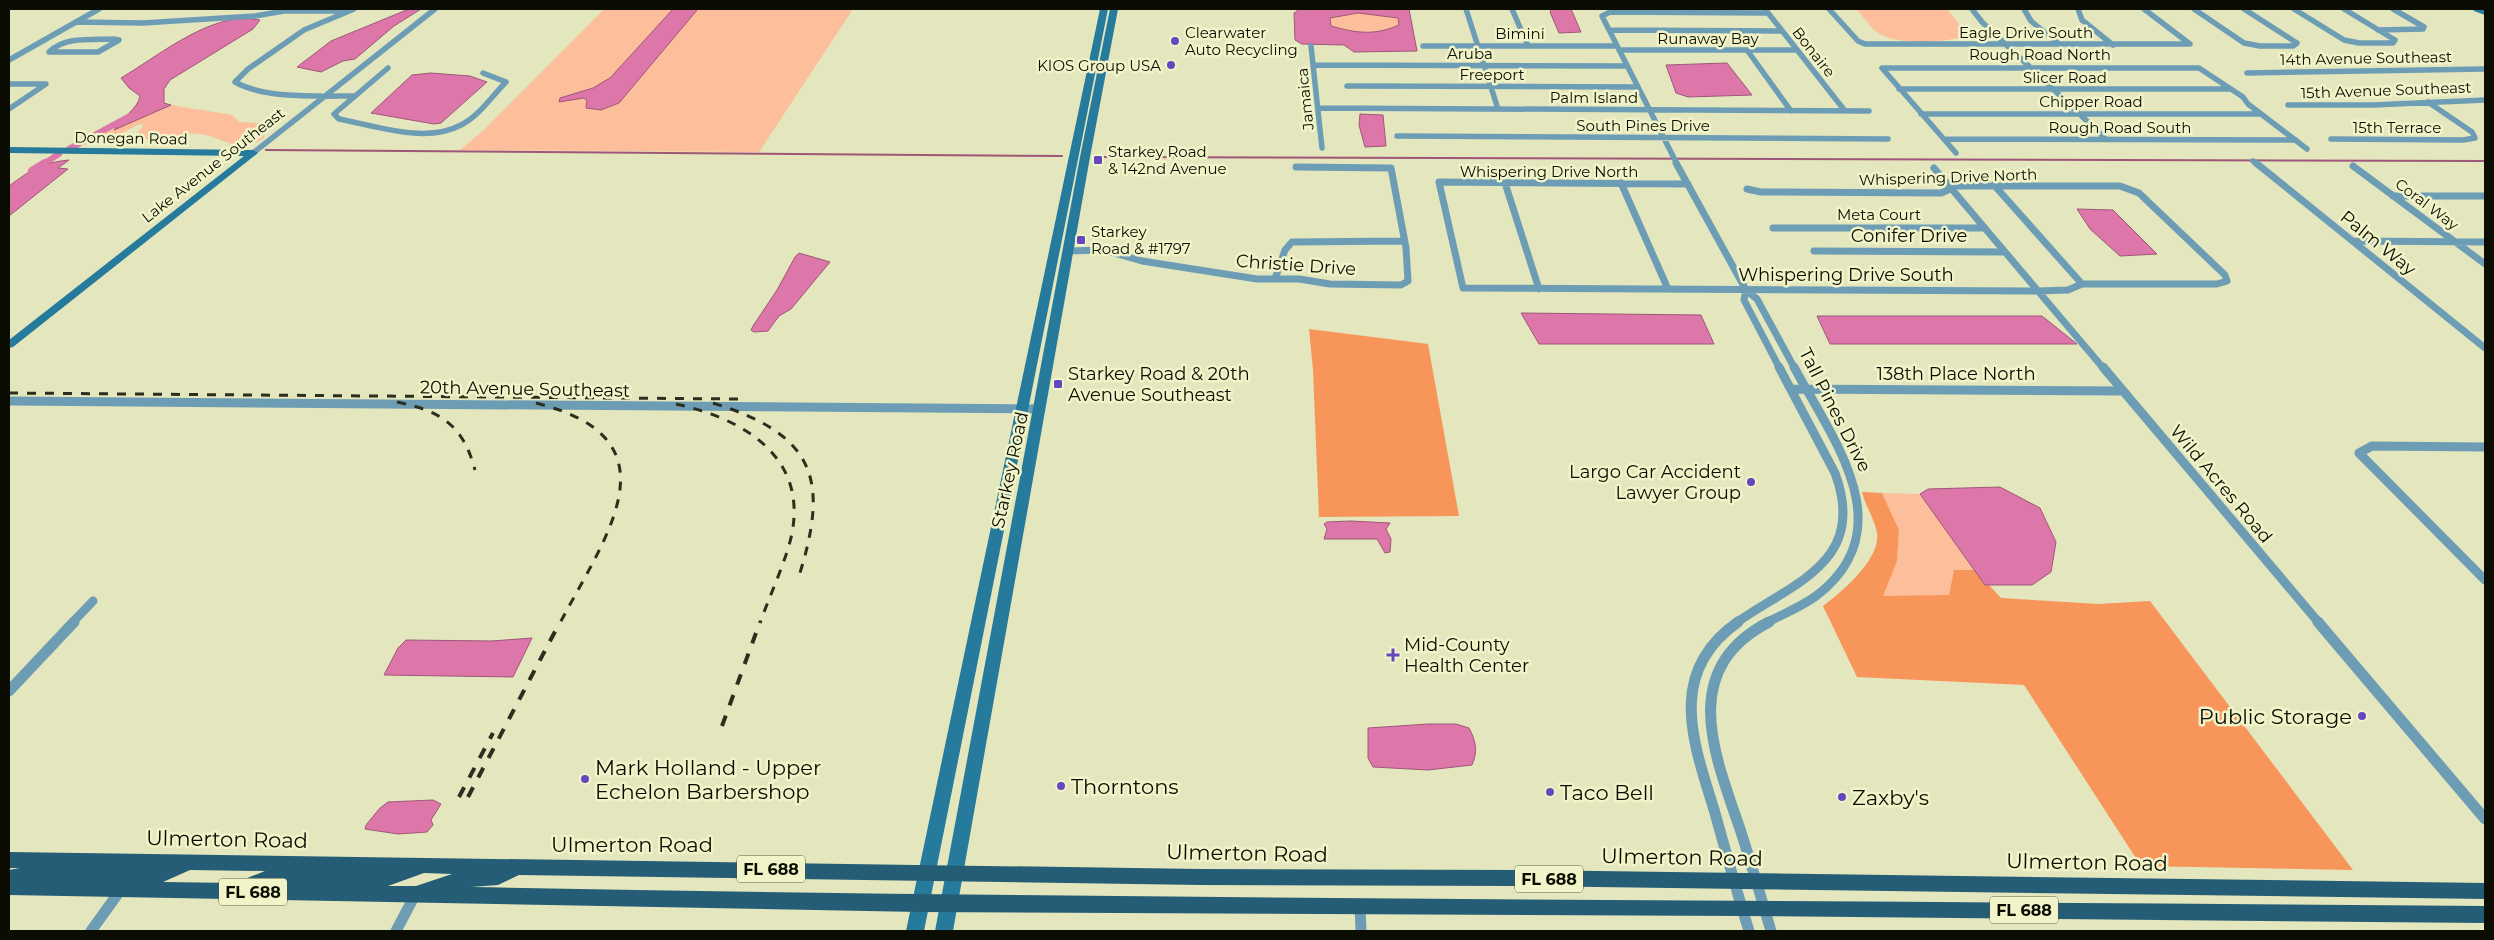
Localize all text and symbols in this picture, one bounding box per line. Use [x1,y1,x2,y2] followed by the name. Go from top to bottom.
[1185,23,1298,59] place label: Clearwater Auto Recycling
[1788,23,1840,81] street label: Bonaire
[1959,23,2093,42] street label: Eagle Drive South
[1495,24,1545,43] street label: Bimini
[1657,29,1760,48] street label: Runaway Bay
[1169,35,1181,47] marker: Clearwater Auto Recycling
[1447,44,1493,63] street label: Aruba
[1969,45,2111,64] street label: Rough Road North
[2280,47,2452,69] street label: 14th Avenue Southeast
[1037,56,1161,75] place label: KIOS Group USA
[1165,59,1177,71] marker: KIOS Group USA
[1459,65,1525,84] street label: Freeport
[1292,67,1318,132] street label: Jamaica
[2023,68,2107,87] street label: Slicer Road
[2300,78,2472,102] street label: 15th Avenue Southeast
[1550,88,1638,107] street label: Palm Island
[2039,92,2143,111] street label: Chipper Road
[138,103,288,227] street label: Lake Avenue Southeast
[1576,116,1710,135] street label: South Pines Drive
[2049,118,2191,137] street label: Rough Road South
[2353,118,2441,137] street label: 15th Terrace
[74,128,188,148] street label: Donegan Road
[1108,142,1227,178] place label: Starkey Road & 142nd Avenue
[1092,154,1104,166] marker: Starkey Road & 142nd Avenue
[1460,162,1638,181] street label: Whispering Drive North
[1858,164,2038,190] street label: Whispering Drive North
[2392,174,2463,235] street label: Coral Way
[1837,205,1921,224] street label: Meta Court
[2336,206,2420,280] street label: Palm Way
[1091,222,1191,258] place label: Starkey Road & #1797
[1851,225,1967,247] street label: Conifer Drive
[1075,234,1087,246] marker: Starkey Road & #1797
[1235,250,1357,280] street label: Christie Drive
[1738,264,1954,286] street label: Whispering Drive South
[1794,344,1876,476] street label: Tall Pines Drive
[1068,363,1250,406] place label: Starkey Road & 20th Avenue Southeast
[1876,363,2036,385] street label: 138th Place North
[420,376,630,402] street label: 20th Avenue Southeast
[1052,378,1064,390] marker: Starkey Road & 20th Avenue Southeast
[987,410,1033,530] street label: Starkey Road
[2165,420,2277,548] street label: Wild Acres Road
[1569,461,1741,504] place label: Largo Car Accident Lawyer Group
[1745,476,1757,488] marker: Largo Car Accident Lawyer Group
[1404,634,1529,677] place label: Mid-County Health Center
[1386,648,1400,662] marker: Mid-County Health Center
[2199,704,2352,729] place label: Public Storage
[2356,710,2368,722] marker: Public Storage
[595,755,821,804] place label: Mark Holland - Upper Echelon Barbershop
[579,773,591,785] marker: Mark Holland - Upper Echelon Barbershop
[1071,774,1179,799] place label: Thorntons
[1055,780,1067,792] marker: Thorntons
[1560,780,1654,805] place label: Taco Bell
[1852,785,1929,810] place label: Zaxby's
[1544,786,1556,798] marker: Taco Bell
[1836,791,1848,803] marker: Zaxby's
[146,825,308,853] street label: Ulmerton Road
[551,832,713,857] street label: Ulmerton Road
[1166,839,1328,867] street label: Ulmerton Road
[1601,843,1763,871] street label: Ulmerton Road
[2006,848,2168,876] street label: Ulmerton Road
[737,856,805,882] road number: FL 688
[1515,866,1583,892] road number: FL 688
[219,879,287,906] road number: FL 688
[1990,896,2058,924] road number: FL 688

